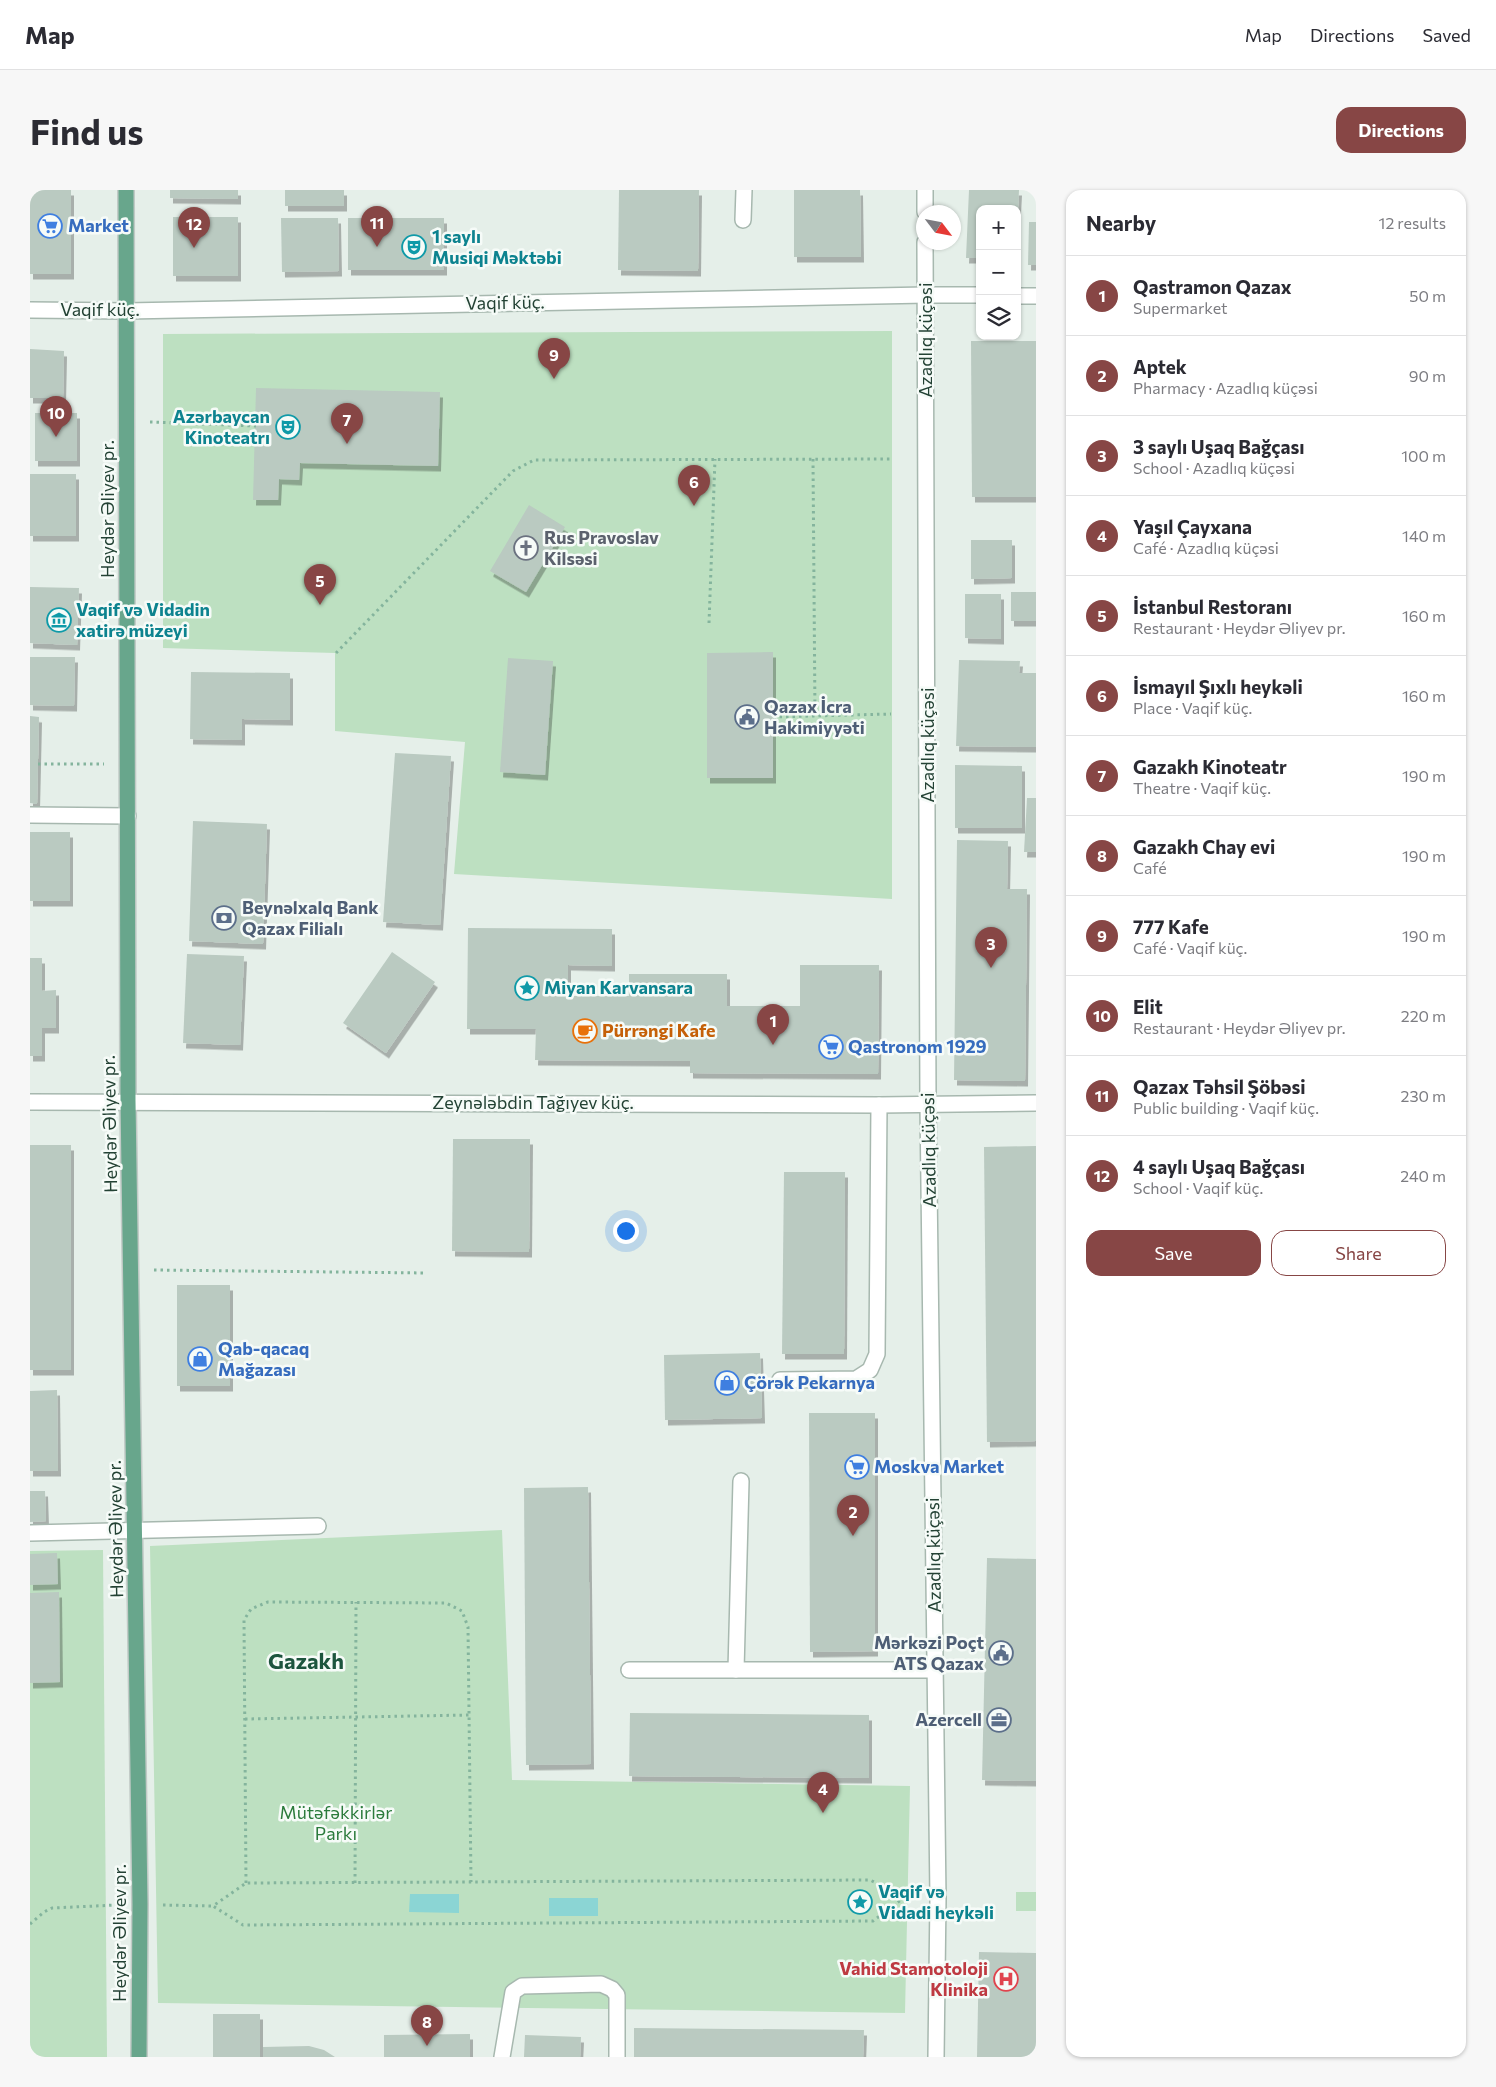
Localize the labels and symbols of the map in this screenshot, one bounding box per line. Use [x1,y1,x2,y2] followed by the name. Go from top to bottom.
[916,205,961,250] north arrow
[361,206,393,247] pin: 11
[178,207,210,248] pin: 12
[37,213,63,239] supermarket icon: Market
[68,214,129,236] place label: Market
[432,225,562,268] place label: 1 saylı Musiqi Məktəbi
[401,234,427,260] theatre icon: 1 saylı Musiqi Məktəbi
[914,282,936,398] street label: Azadlıq küçəsi
[465,290,545,314] street label: Vaqif küç.
[60,298,140,320] street label: Vaqif küç.
[538,338,570,379] pin: 9
[40,396,72,437] pin: 10
[331,403,363,444] pin: 7
[173,405,270,448] place label: Azərbaycan Kinoteatrı
[275,414,301,440] theatre icon: Azərbaycan Kinoteatrı
[96,440,118,578] street label: Heydər Əliyev pr.
[678,465,710,506] pin: 6
[544,526,659,569] place label: Rus Pravoslav Kilsəsi
[513,535,539,561] church icon: Rus Pravoslav Kilsəsi
[304,564,336,605] pin: 5
[76,598,210,641] place label: Vaqif və Vidadin xatirə müzeyi
[46,607,72,633] museum icon: Vaqif və Vidadin xatirə müzeyi
[916,687,938,803] street label: Azadlıq küçəsi
[764,695,865,738] place label: Qazax İcra Hakimiyyəti
[734,704,760,730] public building icon: Qazax İcra Hakimiyyəti
[242,896,379,939] place label: Beynəlxalq Bank Qazax Filialı
[211,905,237,931] bank icon: Beynəlxalq Bank Qazax Filialı
[975,927,1007,968] pin: 3
[514,975,540,1001] place icon: Miyan Karvansara
[544,976,693,998] place label: Miyan Karvansara
[757,1004,789,1045] pin: 1
[572,1018,598,1044] cafe icon: Pürrəngi Kafe
[602,1019,715,1041] place label: Pürrəngi Kafe
[818,1034,844,1060] supermarket icon: Qastronom 1929
[848,1035,987,1057] place label: Qastronom 1929
[97,1055,121,1193] street label: Heydər Əliyev pr.
[432,1091,634,1113] street label: Zeynələbdin Tağıyev küç.
[916,1092,940,1208] street label: Azadlıq küçəsi
[613,1218,639,1244] your location
[218,1337,309,1380] place label: Qab-qacaq Mağazası
[187,1346,213,1372] shop icon: Qab-qacaq Mağazası
[714,1370,740,1396] shop icon: Çörək Pekarnya
[744,1371,875,1393] place label: Çörək Pekarnya
[844,1454,870,1480] supermarket icon: Moskva Market
[874,1455,1004,1477] place label: Moskva Market
[103,1460,127,1598] street label: Heydər Əliyev pr.
[837,1495,869,1536] pin: 2
[921,1497,945,1613] street label: Azadlıq küçəsi
[874,1631,984,1674] place label: Mərkəzi Poçt ATS Qazax
[988,1640,1014,1666] public building icon: Mərkəzi Poçt ATS Qazax
[268,1647,344,1674] district label: Gazakh
[986,1707,1012,1733] office icon: Azercell
[915,1708,982,1730] place label: Azercell
[807,1772,839,1813] pin: 4
[280,1801,393,1844] park label: Mütəfəkkirlər Parkı
[108,1864,130,2002] street label: Heydər Əliyev pr.
[878,1880,994,1923] place label: Vaqif və Vidadi heykəli
[847,1889,873,1915] place icon: Vaqif və Vidadi heykəli
[839,1957,988,2000] place label: Vahid Stamotoloji Klinika
[993,1966,1019,1992] hospital icon: Vahid Stamotoloji Klinika
[411,2005,443,2046] pin: 8

